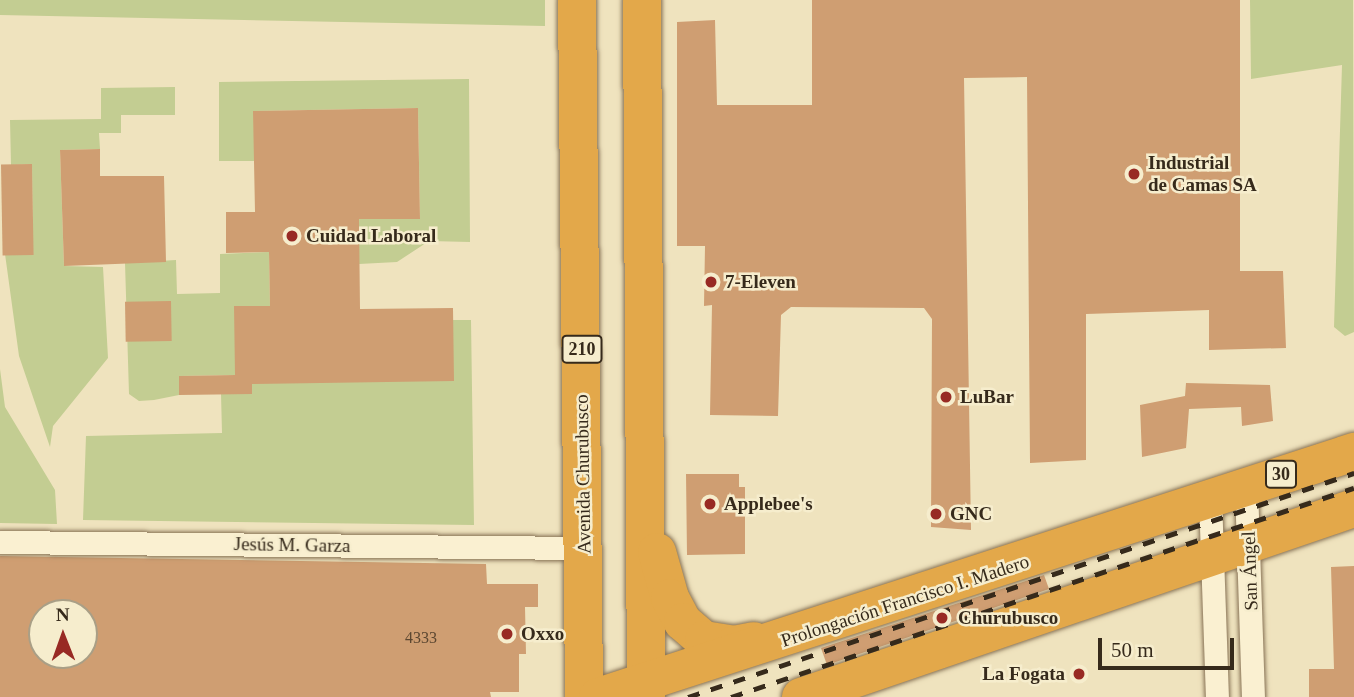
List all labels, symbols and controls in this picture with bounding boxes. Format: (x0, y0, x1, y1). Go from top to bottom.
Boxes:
place label: Industrial de Camas SA (1148, 152, 1257, 196)
marker: Industrial de Camas SA (1126, 166, 1142, 182)
place label: Cuidad Laboral (306, 225, 436, 247)
marker: Cuidad Laboral (284, 228, 300, 244)
place label: 7-Eleven (725, 271, 796, 293)
marker: 7-Eleven (703, 274, 719, 290)
road number: 210 (561, 334, 603, 363)
place label: LuBar (960, 386, 1014, 408)
marker: LuBar (938, 389, 954, 405)
street label: Avenida Churubusco (570, 394, 596, 554)
road number: 30 (1264, 460, 1298, 488)
place label: Applebee's (724, 493, 813, 515)
marker: Applebee's (702, 496, 718, 512)
place label: GNC (950, 503, 992, 525)
marker: GNC (928, 506, 944, 522)
street label: San Ángel (1237, 531, 1263, 611)
street label: Jesús M. Garza (234, 533, 350, 557)
street label: Prolongación Francisco I. Madero (778, 550, 1032, 652)
north arrow (28, 599, 98, 669)
text: N (56, 604, 70, 625)
place label: Churubusco (958, 607, 1058, 629)
marker: Churubusco (932, 608, 952, 628)
place label: Oxxo (521, 623, 564, 645)
scale bar (1102, 624, 1238, 668)
marker: Oxxo (499, 626, 515, 642)
house number: 4333 (405, 628, 437, 648)
text: 50 m (1111, 638, 1154, 662)
place label: La Fogata (982, 663, 1065, 685)
marker: La Fogata (1071, 666, 1087, 682)

